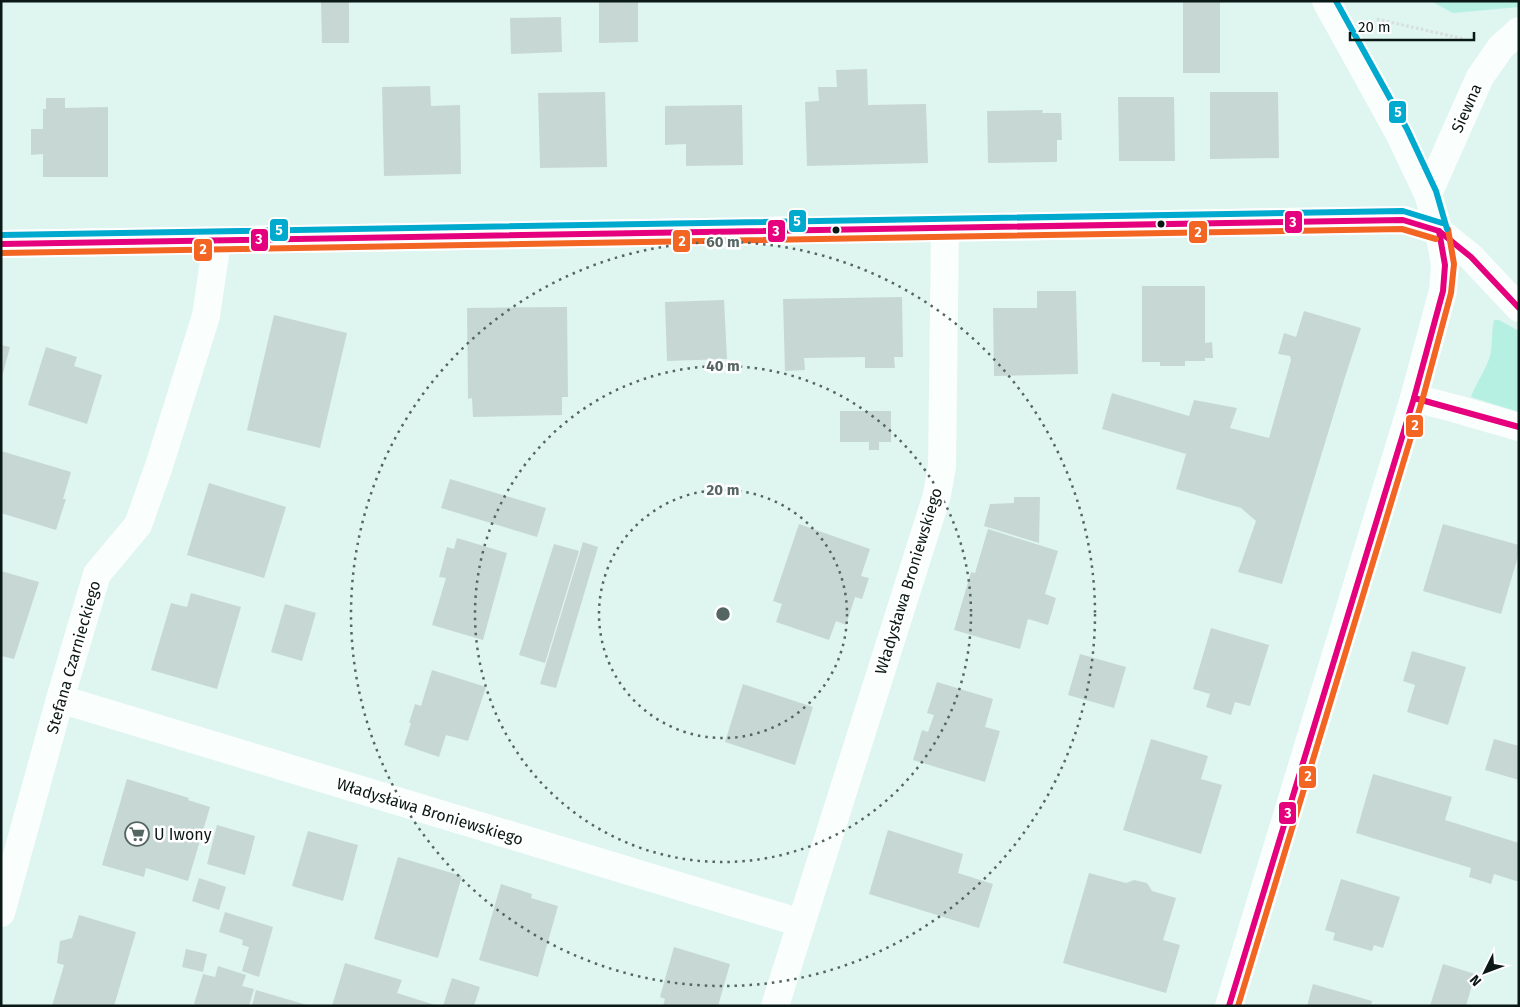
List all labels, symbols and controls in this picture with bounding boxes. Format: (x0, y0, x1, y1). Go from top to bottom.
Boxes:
scale bar (1350, 10, 1474, 42)
text: 20 m (1358, 18, 1391, 36)
street label: Siewna (1447, 81, 1486, 136)
line badge: 5 (1388, 100, 1407, 124)
text: 5 (1394, 104, 1402, 121)
line badge: 5 (788, 209, 807, 233)
line badge: 3 (1284, 210, 1303, 234)
text: 5 (793, 213, 801, 230)
text: 3 (1288, 214, 1297, 231)
line badge: 5 (269, 218, 289, 242)
line badge: 3 (767, 219, 786, 243)
unlabelled marker (1156, 219, 1166, 229)
line badge: 2 (1188, 220, 1208, 244)
text: 5 (275, 222, 283, 239)
text: 3 (771, 223, 780, 240)
text: 2 (1194, 224, 1202, 241)
unlabelled marker (831, 225, 841, 235)
line badge: 3 (250, 228, 269, 252)
line badge: 2 (672, 229, 691, 253)
text: 3 (254, 231, 263, 248)
text: 2 (678, 233, 686, 250)
text: 60 m (706, 233, 740, 251)
line badge: 2 (193, 238, 213, 262)
text: 2 (199, 241, 207, 258)
text: 40 m (706, 357, 740, 375)
line badge: 2 (1405, 414, 1424, 438)
text: 2 (1411, 417, 1419, 434)
text: 20 m (707, 481, 739, 499)
street label: Władysława Broniewskiego (871, 486, 946, 677)
street label: Stefana Czarnieckiego (42, 578, 104, 736)
centre of rings (714, 605, 732, 623)
line badge: 2 (1298, 765, 1317, 789)
text: 2 (1304, 768, 1312, 785)
street label: Władysława Broniewskiego (334, 774, 525, 849)
line badge: 3 (1278, 801, 1297, 825)
text: 3 (1283, 805, 1292, 822)
supermarket icon: U Iwony (124, 821, 150, 847)
place label: U Iwony (154, 825, 212, 844)
north arrow (1460, 947, 1510, 997)
text: N (1466, 971, 1485, 990)

